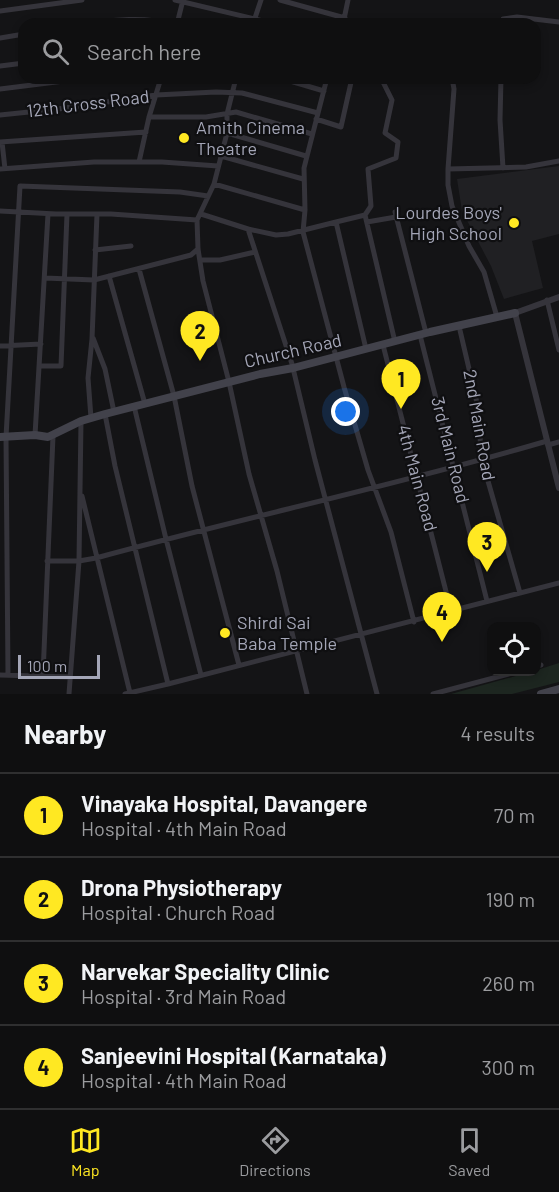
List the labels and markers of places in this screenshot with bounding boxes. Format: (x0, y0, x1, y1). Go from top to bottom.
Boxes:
place label: Amith Cinema Theatre (196, 116, 305, 159)
marker: Amith Cinema Theatre (177, 131, 191, 145)
place label: Lourdes Boys' High School (395, 201, 502, 244)
marker: Lourdes Boys' High School (507, 216, 521, 230)
pin: 2 (180, 312, 220, 361)
pin: 1 (382, 360, 420, 409)
pin: 3 (468, 522, 506, 572)
pin: 4 (422, 592, 462, 642)
place label: Shirdi Sai Baba Temple (237, 611, 337, 654)
marker: Shirdi Sai Baba Temple (218, 626, 232, 640)

